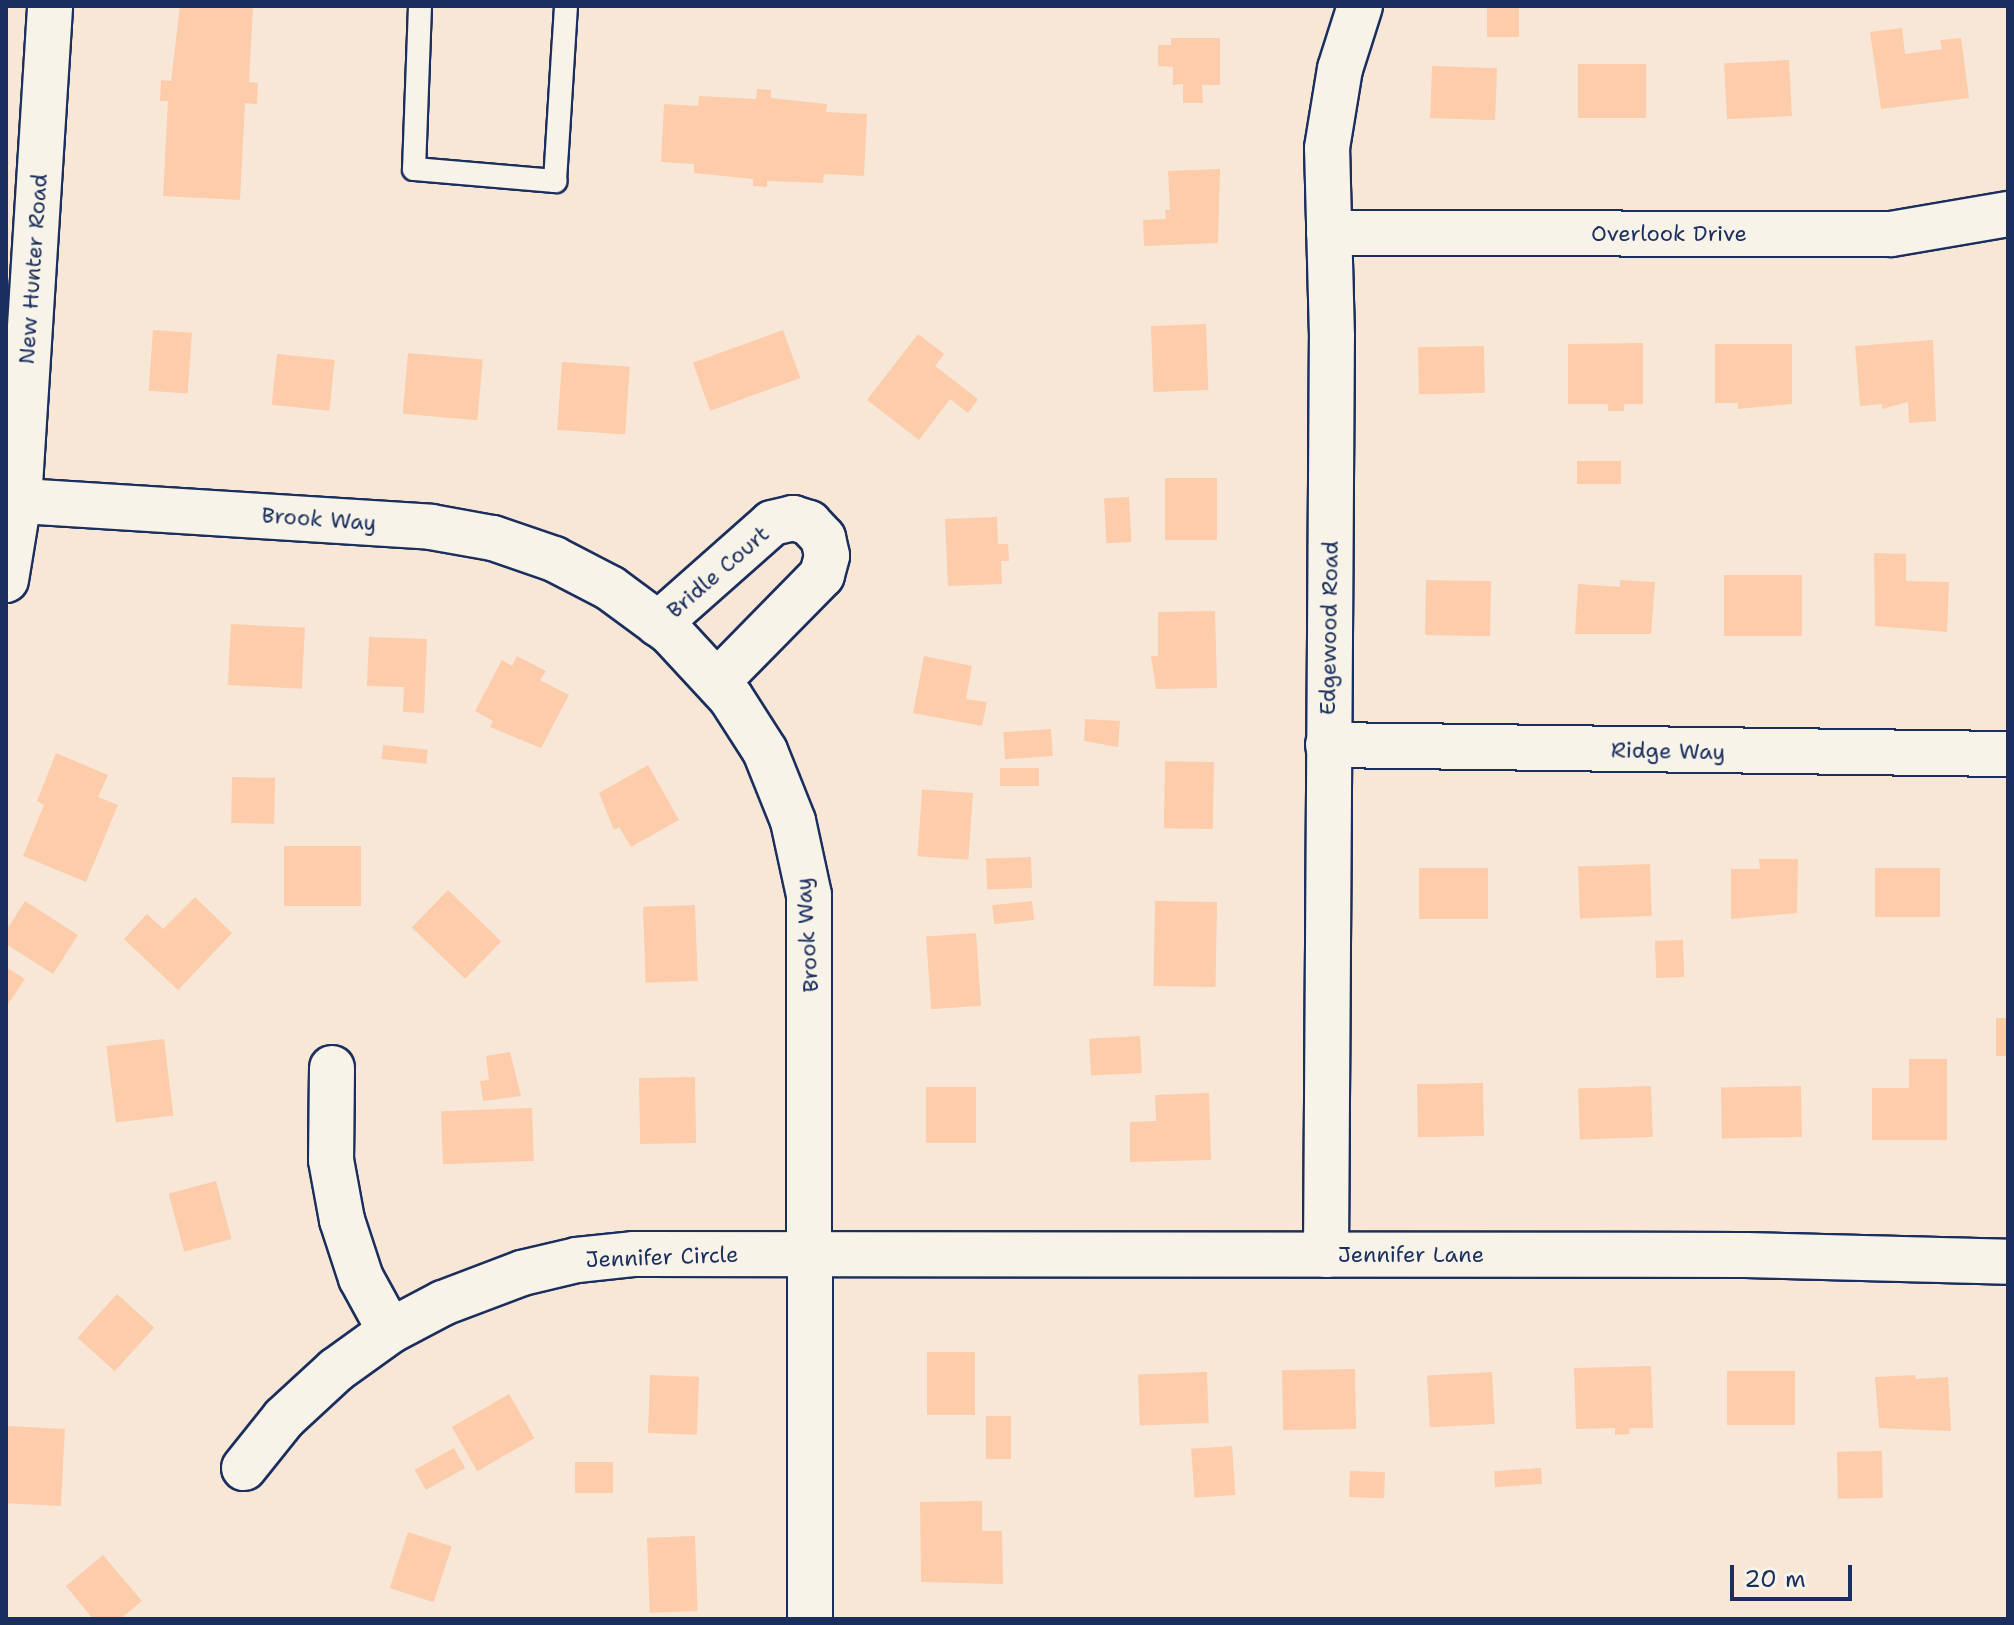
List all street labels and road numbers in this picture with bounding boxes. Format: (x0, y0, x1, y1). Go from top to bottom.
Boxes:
street label: New Hunter Road (13, 173, 53, 365)
street label: Overlook Drive (1591, 221, 1747, 247)
street label: Brook Way (261, 502, 377, 536)
street label: Bridle Court (661, 520, 775, 624)
street label: Edgewood Road (1314, 541, 1344, 715)
street label: Ridge Way (1611, 737, 1725, 765)
street label: Brook Way (790, 877, 824, 993)
street label: Jennifer Circle (585, 1241, 739, 1273)
street label: Jennifer Lane (1338, 1242, 1484, 1268)

